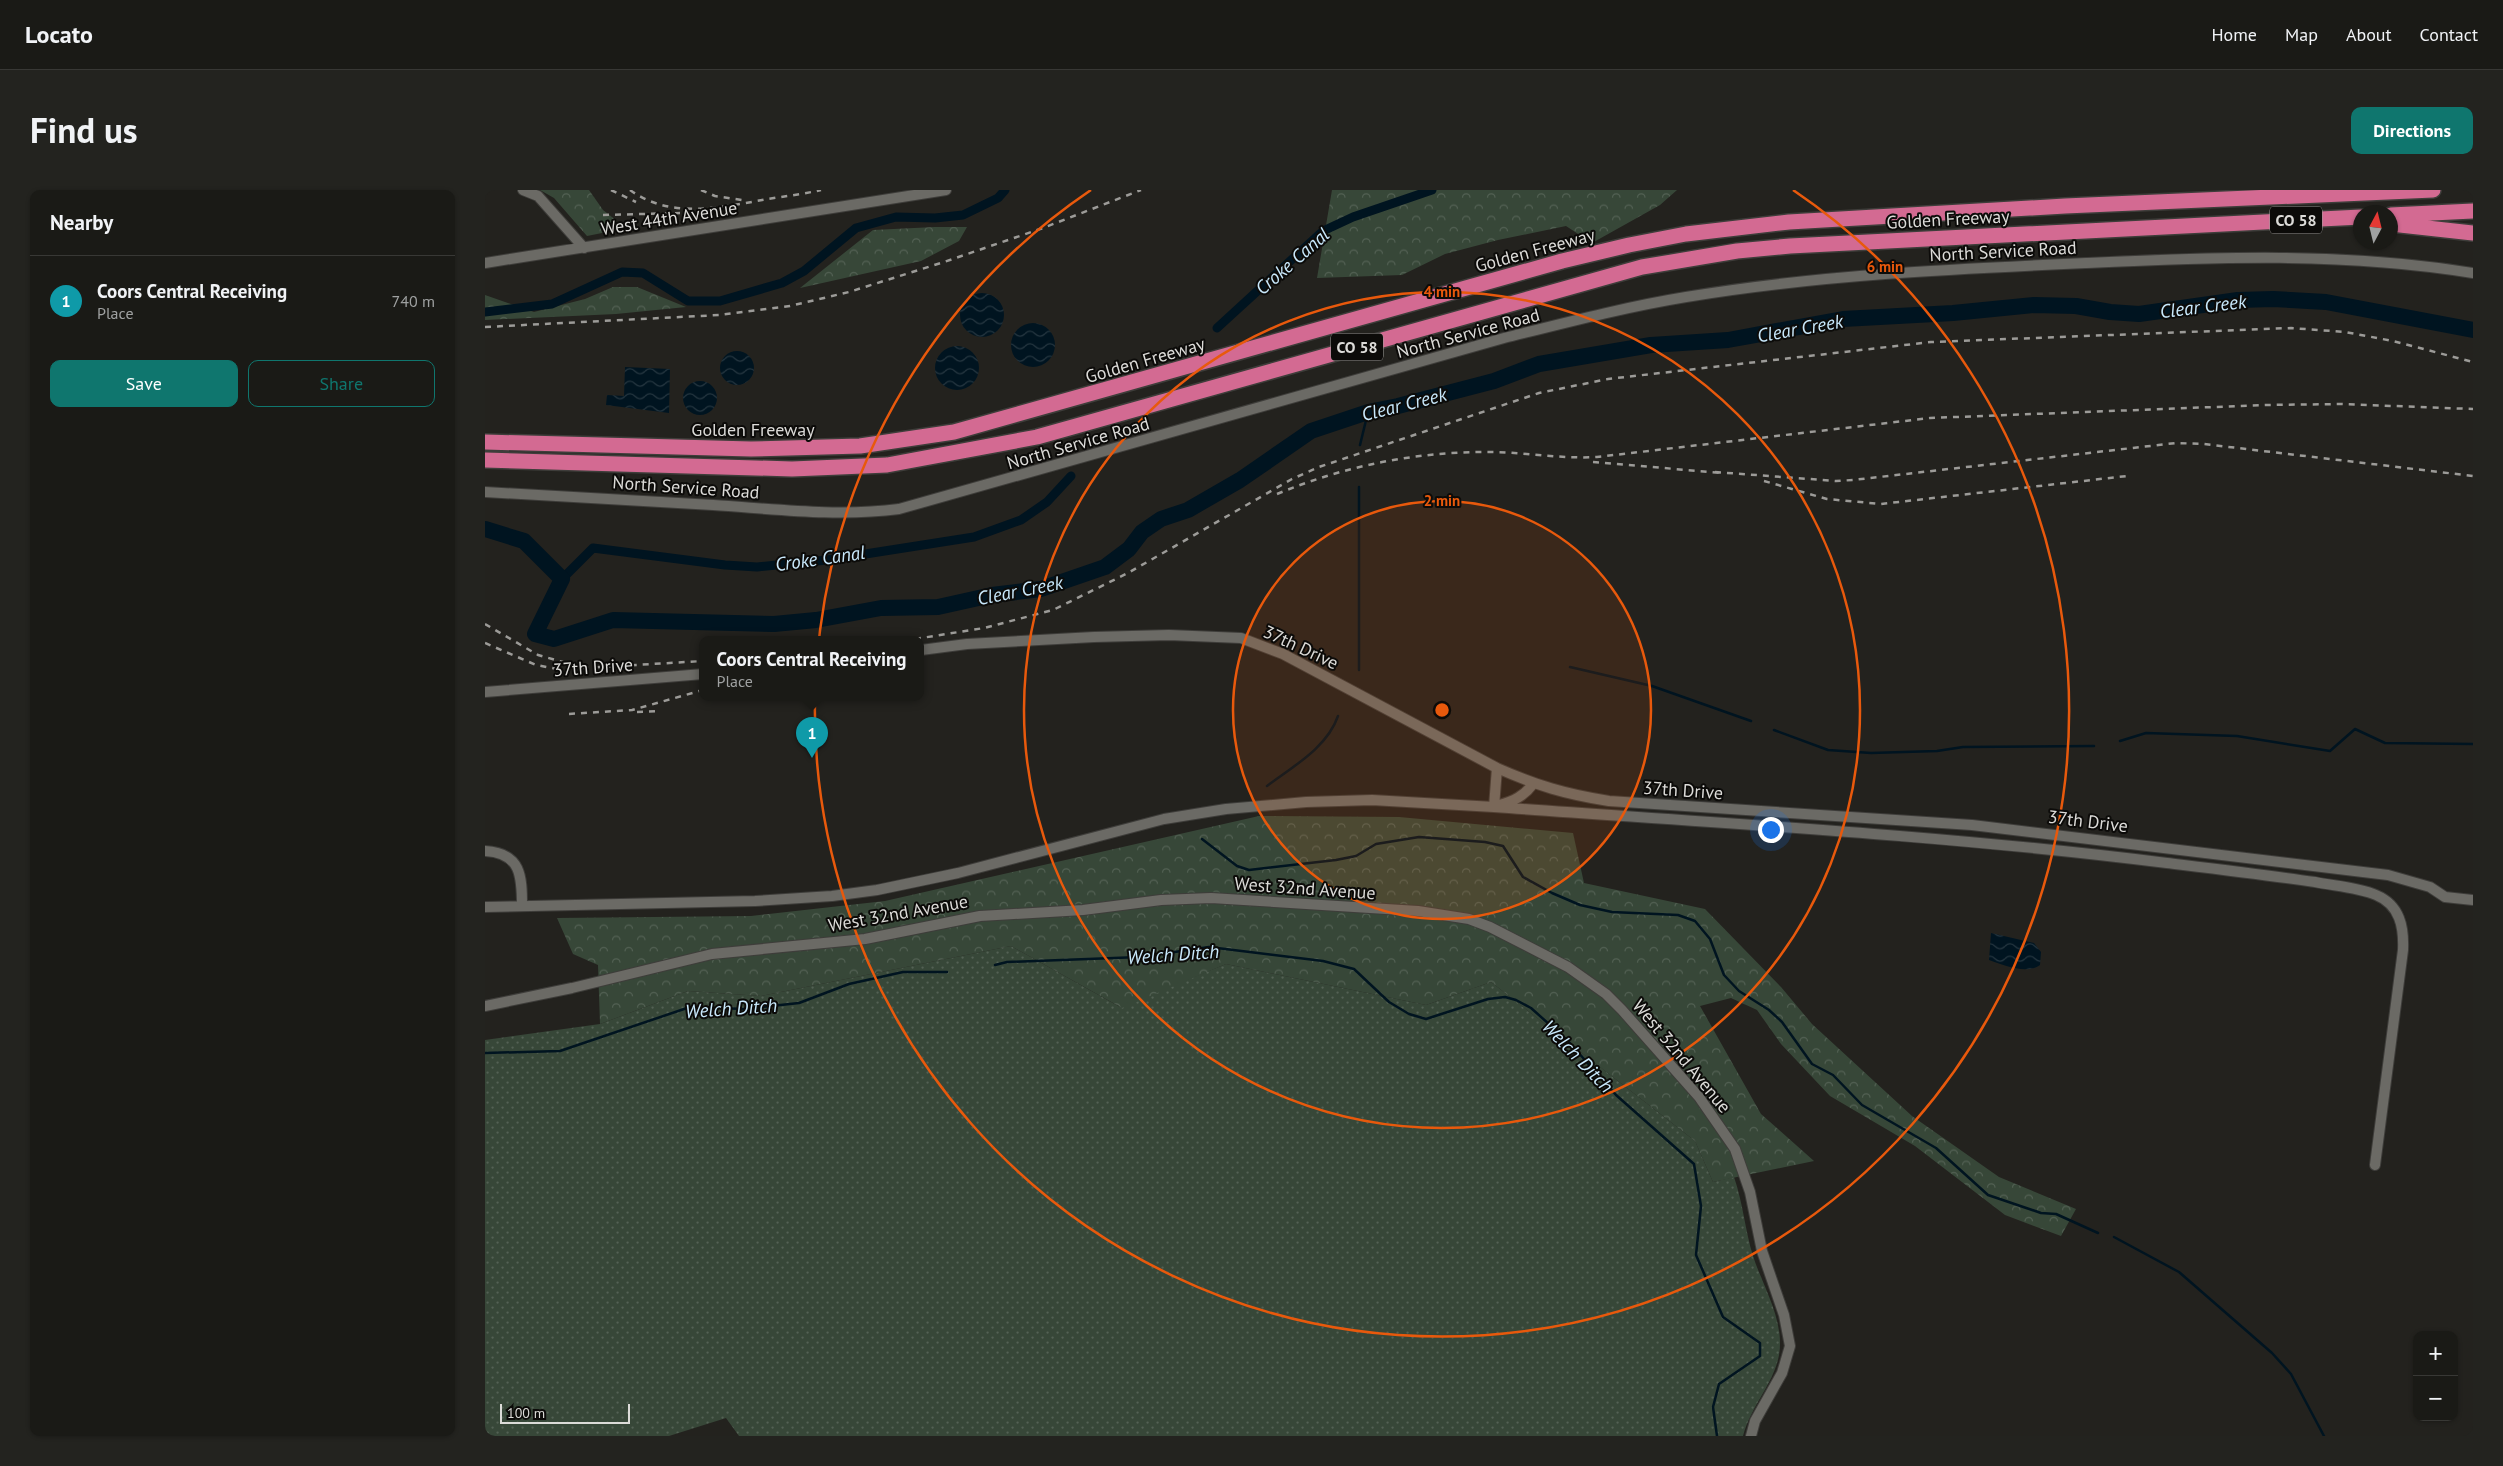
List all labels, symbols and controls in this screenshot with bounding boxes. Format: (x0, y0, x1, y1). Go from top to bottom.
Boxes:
text: Locato (25, 19, 93, 50)
text: Home (2211, 23, 2257, 46)
text: Map (2285, 23, 2318, 46)
text: About (2346, 23, 2392, 46)
text: Contact (2420, 23, 2478, 46)
text: Find us (30, 107, 138, 153)
button: Directions (2351, 107, 2473, 154)
street label: West 44th Avenue (599, 196, 739, 240)
street label: Golden Freeway (1886, 204, 2011, 234)
north arrow (2353, 205, 2398, 250)
road number: CO 58 (2270, 206, 2322, 234)
text: Nearby (50, 209, 113, 236)
water label: Croke Canal (1250, 222, 1334, 300)
street label: Golden Freeway (1472, 223, 1598, 277)
street label: North Service Road (1929, 236, 2077, 266)
text: 6 min (1867, 257, 1903, 276)
text: Coors Central Receiving (97, 279, 287, 303)
text: 4 min (1424, 282, 1460, 301)
water label: Clear Creek (2158, 289, 2249, 323)
text: 1 (61, 291, 71, 311)
text: 740 m (392, 291, 435, 311)
text: Place (97, 303, 134, 323)
street label: North Service Road (1394, 303, 1542, 363)
water label: Clear Creek (1755, 308, 1846, 347)
street label: Golden Freeway (1083, 332, 1208, 388)
road number: CO 58 (1331, 334, 1383, 360)
button: Save (50, 360, 238, 407)
button: Share (248, 360, 435, 407)
water label: Clear Creek (1359, 381, 1450, 426)
street label: North Service Road (1004, 412, 1152, 474)
street label: Golden Freeway (691, 418, 815, 441)
street label: North Service Road (612, 470, 760, 504)
text: 2 min (1424, 491, 1460, 510)
water label: Croke Canal (774, 540, 866, 576)
water label: Clear Creek (975, 570, 1066, 610)
street label: 37th Drive (1260, 620, 1342, 674)
popup (699, 636, 924, 701)
text: Coors Central Receiving (716, 647, 907, 671)
street label: 37th Drive (552, 653, 634, 681)
text: Place (716, 671, 753, 691)
centre of rings (1433, 701, 1451, 719)
pin: 1 (796, 717, 828, 758)
street label: 37th Drive (1642, 776, 1724, 804)
street label: 37th Drive (2047, 805, 2129, 837)
your location (1758, 817, 1784, 843)
street label: West 32nd Avenue (1234, 872, 1376, 904)
street label: West 32nd Avenue (826, 889, 970, 937)
water label: Welch Ditch (1126, 939, 1220, 969)
water label: Welch Ditch (684, 993, 778, 1023)
street label: West 32nd Avenue (1628, 994, 1736, 1118)
water label: Welch Ditch (1537, 1015, 1619, 1097)
map controls (2413, 1331, 2458, 1421)
button: + (2413, 1331, 2458, 1376)
button: − (2413, 1376, 2458, 1421)
scale bar (500, 1401, 630, 1424)
text: 100 m (507, 1404, 545, 1422)

